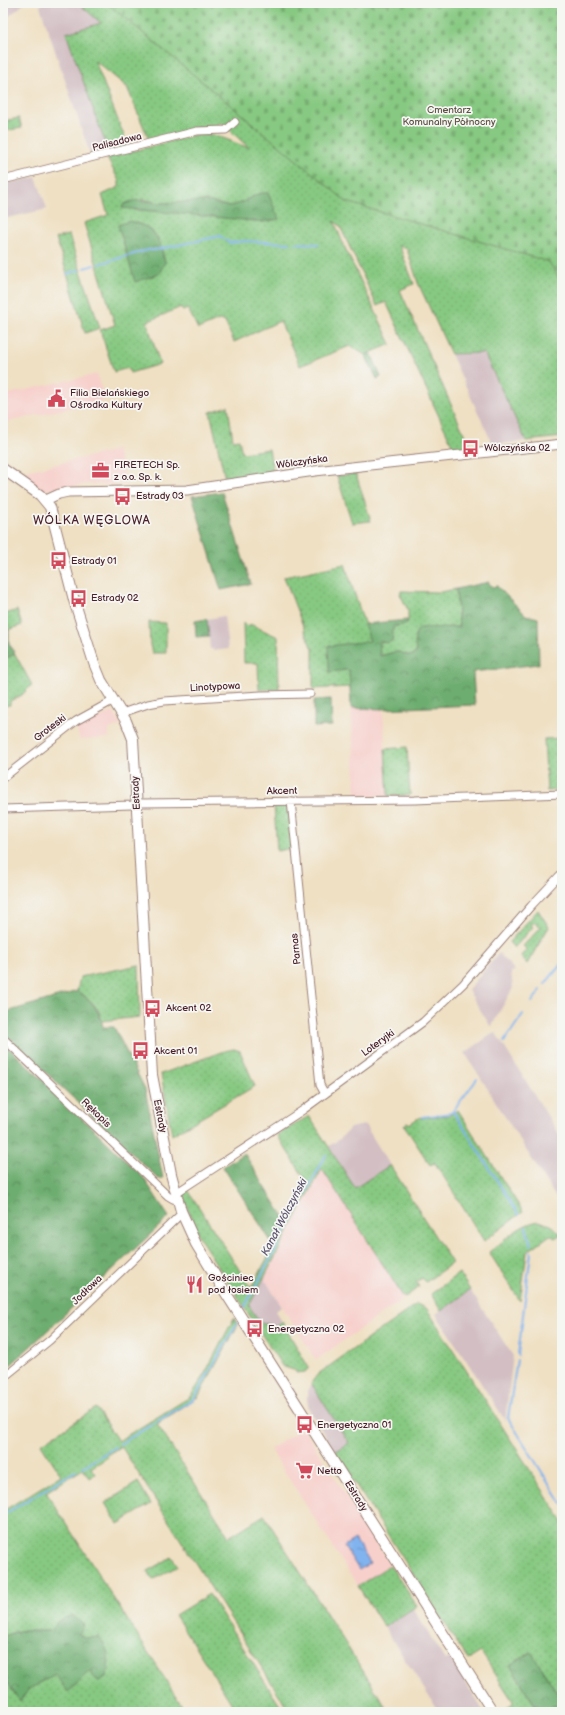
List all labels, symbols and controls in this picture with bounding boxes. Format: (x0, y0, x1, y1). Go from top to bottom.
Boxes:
park label: Cmentarz Komunalny Północny (402, 104, 496, 128)
street label: Palisadowa (91, 130, 143, 154)
place label: Filia Bielańskiego Ośrodka Kultury (70, 387, 149, 411)
public building icon: Filia Bielańskiego Ośrodka Kultury (47, 389, 67, 409)
bus stop icon: Wólczyńska 02 (461, 438, 481, 458)
place label: Wólczyńska 02 (484, 442, 550, 454)
street label: Wólczyńska (276, 452, 329, 472)
place label: FIRETECH Sp. z o.o. Sp. k. (114, 459, 180, 483)
office icon: FIRETECH Sp. z o.o. Sp. k. (91, 461, 111, 481)
bus stop icon: Estrady 03 (113, 486, 133, 506)
place label: Estrady 03 (136, 490, 184, 502)
district label: WÓLKA WĘGLOWA (33, 511, 151, 528)
bus stop icon: Estrady 01 (48, 551, 68, 571)
place label: Estrady 01 (71, 555, 117, 567)
bus stop icon: Estrady 02 (68, 588, 88, 608)
place label: Estrady 02 (91, 592, 139, 604)
street label: Linotypowa (189, 680, 241, 694)
street label: Groteski (31, 712, 69, 744)
street label: Estrady (129, 775, 143, 810)
street label: Akcent (266, 785, 298, 797)
street label: Parnas (288, 933, 304, 965)
bus stop icon: Akcent 02 (143, 998, 163, 1018)
place label: Akcent 02 (166, 1002, 211, 1014)
street label: Loteryjki (359, 1027, 397, 1059)
bus stop icon: Akcent 01 (131, 1041, 151, 1061)
place label: Akcent 01 (154, 1045, 197, 1057)
street label: Rękopis (79, 1096, 113, 1130)
street label: Estrady (151, 1098, 169, 1134)
water label: Kanał Wólczyński (258, 1176, 310, 1258)
street label: Jodłowa (69, 1272, 105, 1307)
place label: Gościniec pod łosiem (208, 1272, 258, 1296)
restaurant icon: Gościniec pod łosiem (185, 1274, 205, 1294)
bus stop icon: Energetyczna 02 (245, 1319, 265, 1339)
place label: Energetyczna 02 (268, 1323, 345, 1335)
bus stop icon: Energetyczna 01 (294, 1415, 314, 1435)
place label: Energetyczna 01 (317, 1419, 392, 1431)
supermarket icon: Netto (294, 1461, 314, 1481)
place label: Netto (317, 1465, 342, 1477)
street label: Estrady (342, 1478, 370, 1514)

